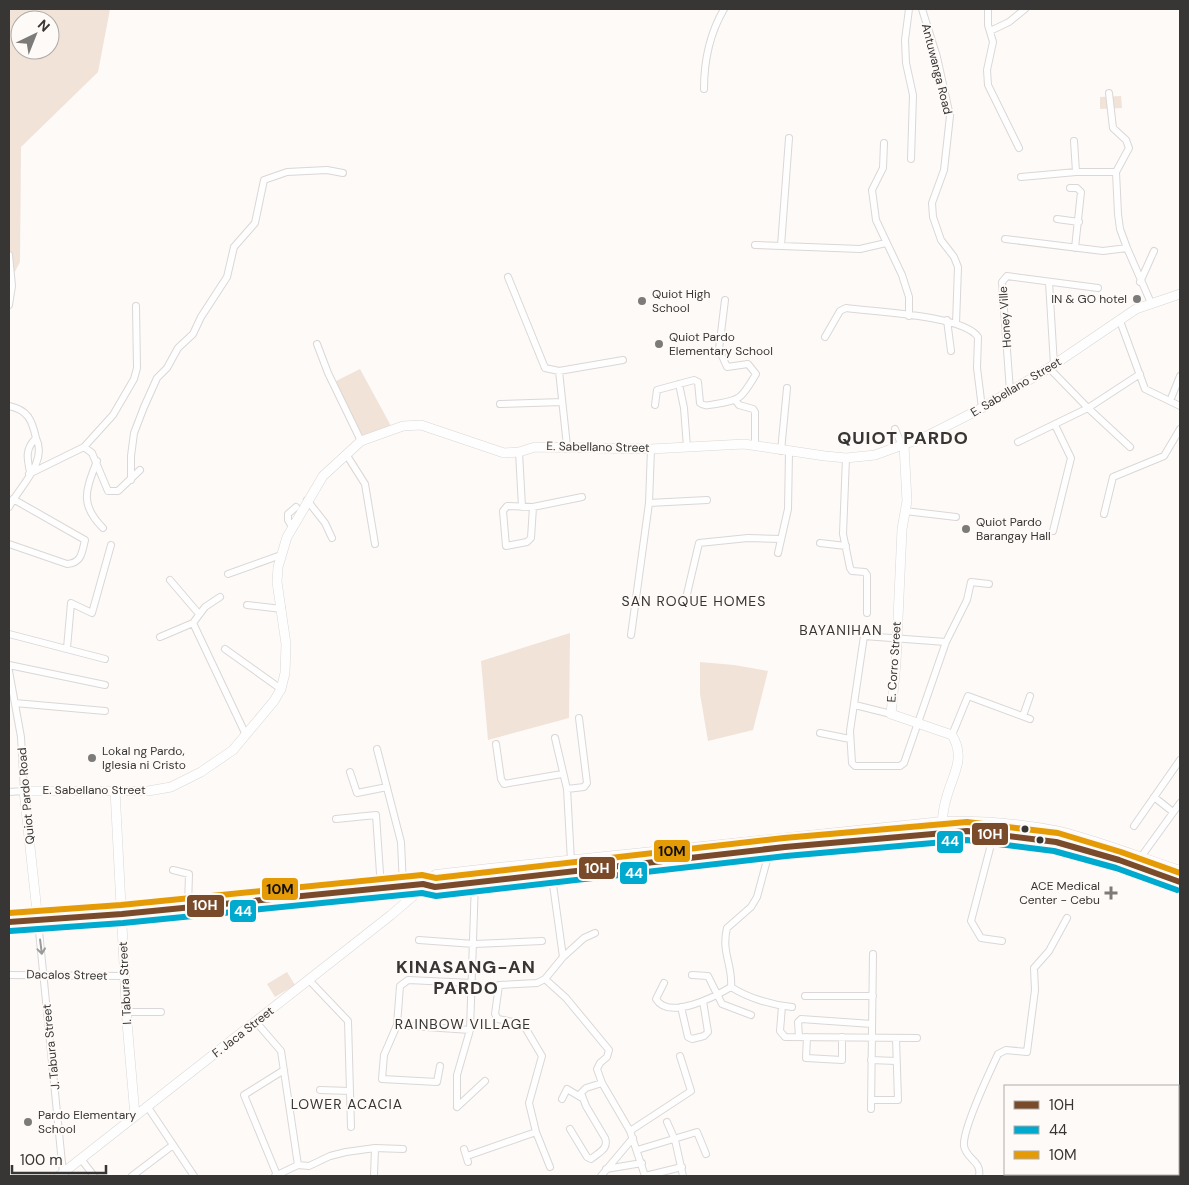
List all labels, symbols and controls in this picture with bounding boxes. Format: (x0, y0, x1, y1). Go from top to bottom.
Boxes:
north arrow (10, 10, 60, 60)
text: N (34, 15, 54, 36)
street label: Antuwanga Road (918, 22, 956, 116)
street label: Honey Ville (995, 285, 1015, 348)
place label: Quiot High School (652, 286, 711, 316)
place label: IN & GO hotel (1051, 291, 1127, 307)
marker: IN & GO hotel (1131, 293, 1143, 305)
marker: Quiot High School (636, 295, 648, 307)
place label: Quiot Pardo Elementary School (669, 329, 773, 359)
marker: Quiot Pardo Elementary School (653, 338, 665, 350)
street label: E. Sabellano Street (968, 353, 1065, 420)
district label: QUIOT PARDO (837, 426, 969, 450)
street label: E. Sabellano Street (546, 438, 650, 456)
place label: Quiot Pardo Barangay Hall (976, 514, 1051, 544)
marker: Quiot Pardo Barangay Hall (960, 523, 972, 535)
district label: SAN ROQUE HOMES (622, 592, 766, 610)
district label: BAYANIHAN (799, 621, 883, 639)
street label: E. Corro Street (883, 621, 905, 703)
place label: Lokal ng Pardo, Iglesia ni Cristo (102, 743, 186, 773)
street label: Quiot Pardo Road (14, 747, 38, 845)
marker: Lokal ng Pardo, Iglesia ni Cristo (86, 752, 98, 764)
street label: E. Sabellano Street (42, 782, 146, 798)
line badge: 10H (971, 822, 1009, 846)
unlabelled marker (1020, 824, 1030, 834)
text: 10H (978, 825, 1002, 843)
line badge: 44 (936, 830, 964, 854)
text: 44 (941, 832, 959, 850)
unlabelled marker (1035, 835, 1045, 845)
line badge: 10M (653, 839, 691, 863)
text: 10M (658, 842, 686, 860)
line badge: 10H (578, 856, 616, 880)
text: 10H (585, 859, 609, 877)
line badge: 44 (619, 861, 648, 885)
text: 44 (625, 864, 643, 882)
line badge: 10M (261, 877, 299, 901)
place label: ACE Medical Center - Cebu (1019, 878, 1100, 908)
text: 10M (266, 880, 294, 898)
marker: ACE Medical Center - Cebu (1104, 886, 1118, 900)
line badge: 10H (186, 894, 225, 918)
text: 10H (193, 896, 217, 914)
line badge: 44 (229, 899, 257, 923)
text: 44 (234, 902, 252, 920)
one-way arrow (36, 939, 46, 955)
street label: I. Tabura Street (115, 941, 135, 1025)
district label: KINASANG-AN PARDO (396, 955, 536, 1000)
street label: Dacalos Street (26, 966, 108, 984)
street label: J. Tabura Street (39, 1003, 63, 1091)
street label: F. Jaca Street (209, 1003, 277, 1061)
district label: RAINBOW VILLAGE (395, 1015, 531, 1033)
legend (1004, 1085, 1179, 1175)
district label: LOWER ACACIA (291, 1095, 403, 1113)
text: 10H (1049, 1095, 1074, 1115)
place label: Pardo Elementary School (38, 1107, 137, 1137)
marker: Pardo Elementary School (22, 1116, 34, 1128)
text: 44 (1049, 1120, 1067, 1140)
scale bar (12, 1142, 106, 1174)
text: 10M (1049, 1145, 1077, 1165)
text: 100 m (20, 1150, 63, 1170)

